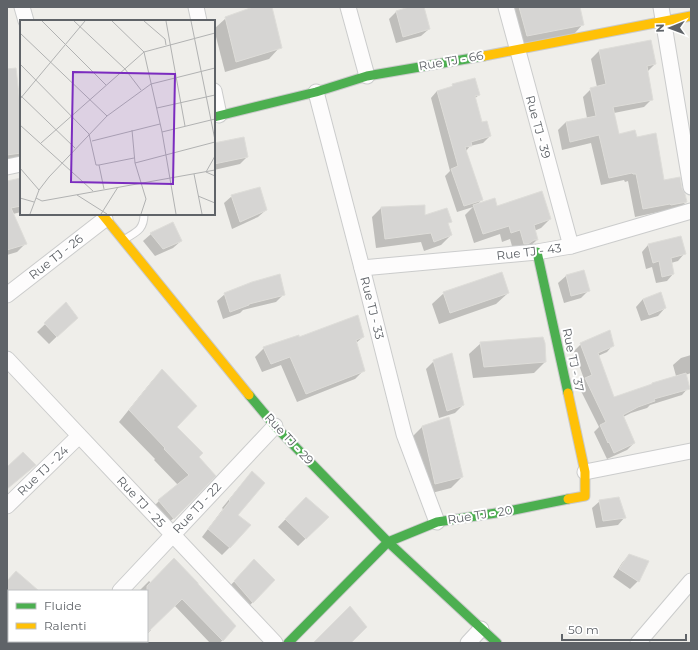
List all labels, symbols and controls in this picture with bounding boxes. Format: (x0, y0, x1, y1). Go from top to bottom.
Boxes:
north arrow (650, 8, 690, 48)
inset map (20, 20, 215, 215)
text: N (653, 24, 667, 33)
street label: Rue TJ - 66 (417, 47, 484, 74)
street label: Rue TJ - 39 (523, 94, 554, 160)
street label: Rue TJ - 26 (26, 231, 86, 282)
street label: Rue TJ - 43 (496, 240, 562, 263)
street label: Rue TJ - 33 (357, 275, 388, 341)
street label: Rue TJ - 37 (559, 327, 588, 393)
street label: Rue TJ - 29 (262, 410, 317, 468)
street label: Rue TJ - 24 (14, 443, 71, 499)
street label: Rue TJ - 25 (114, 473, 169, 530)
street label: Rue TJ - 22 (169, 479, 224, 536)
street label: Rue TJ - 20 (446, 502, 513, 527)
legend (8, 590, 148, 642)
text: Fluide (44, 598, 82, 613)
scale bar (562, 616, 686, 642)
text: Ralenti (44, 618, 86, 633)
text: 50 m (568, 622, 599, 637)

